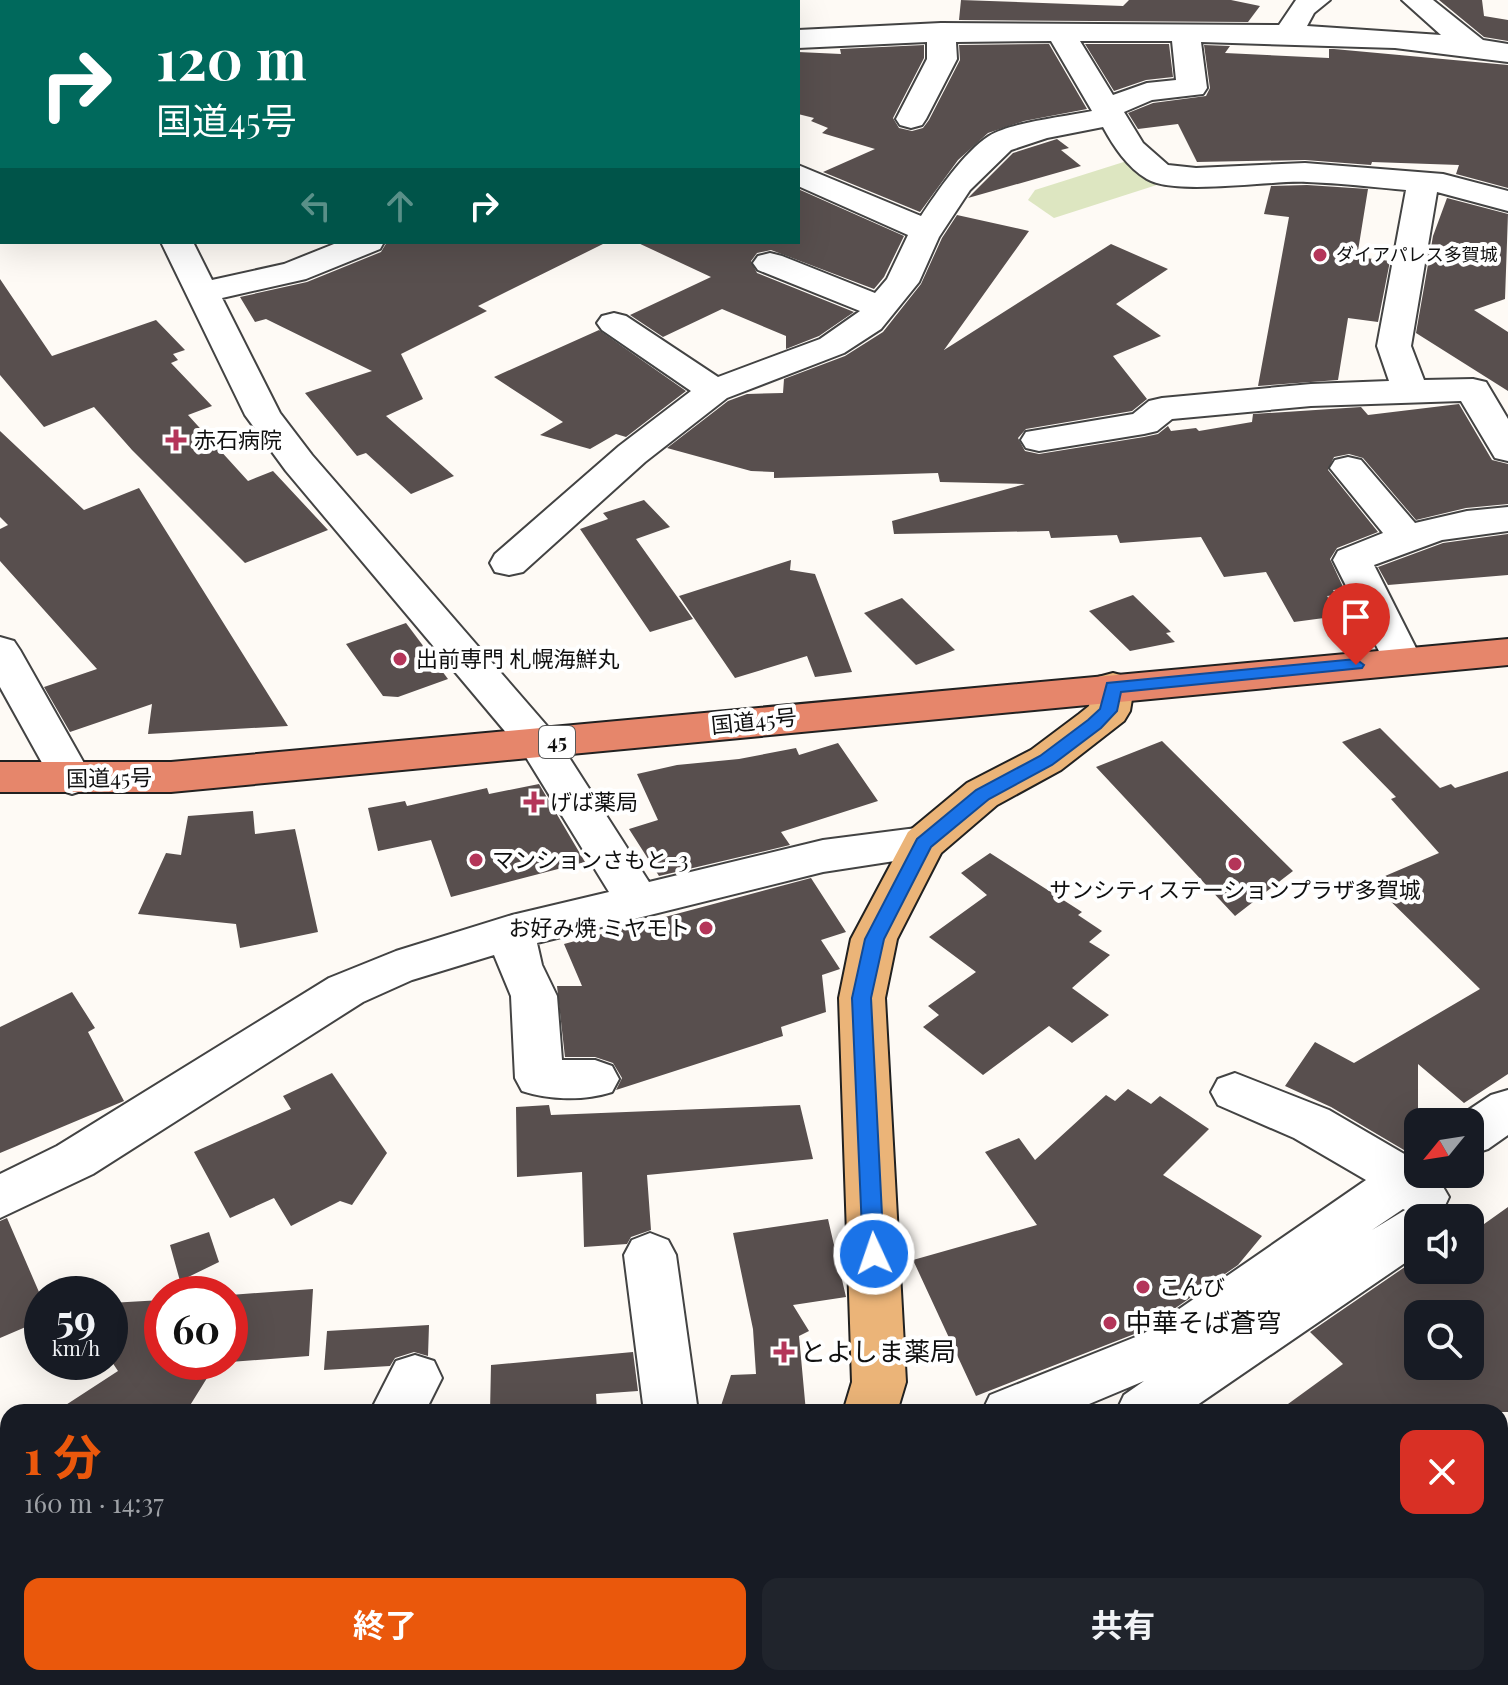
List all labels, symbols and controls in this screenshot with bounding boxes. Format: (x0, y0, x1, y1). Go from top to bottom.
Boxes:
text: 120 m (156, 20, 307, 95)
icon: right (24, 32, 128, 136)
text: 国道45号 (156, 95, 297, 143)
icon: left (294, 184, 338, 228)
icon: ahead (378, 184, 422, 228)
icon: right (462, 184, 506, 228)
place label: ダイアパレス多賀城 (1336, 242, 1498, 266)
marker: ダイアパレス多賀城 (1311, 246, 1329, 264)
place label: 赤石病院 (194, 424, 282, 454)
marker: 赤石病院 (165, 429, 187, 451)
pin (1322, 583, 1390, 665)
icon: arrive (1334, 595, 1378, 639)
place label: 出前専門 札幌海鮮丸 (416, 643, 619, 673)
marker: 出前専門 札幌海鮮丸 (391, 650, 409, 668)
street label: 国道45号 (710, 701, 798, 739)
road number: 45 (539, 726, 575, 758)
street label: 国道45号 (66, 761, 152, 793)
place label: げば薬局 (550, 786, 638, 816)
marker: げば薬局 (525, 793, 543, 811)
place label: マンションさもと-3 (492, 844, 688, 874)
marker: マンションさもと-3 (467, 851, 485, 869)
marker: サンシティステーションプラザ多賀城 (1226, 855, 1244, 873)
place label: サンシティステーションプラザ多賀城 (1049, 874, 1421, 904)
place label: お好み焼 ミヤモト (509, 912, 690, 942)
marker: お好み焼 ミヤモト (697, 919, 715, 937)
north arrow (1404, 1108, 1484, 1188)
map controls (1404, 1108, 1484, 1380)
button: sound (1404, 1204, 1484, 1284)
position arrow (832, 1212, 916, 1296)
place label: こんび (1159, 1271, 1225, 1301)
speed limit sign: 60 (144, 1276, 248, 1380)
marker: こんび (1134, 1278, 1152, 1296)
text: 59 (56, 1291, 96, 1344)
button: search (1404, 1300, 1484, 1380)
place label: 中華そば蒼穹 (1126, 1304, 1282, 1339)
marker: 中華そば蒼穹 (1101, 1314, 1119, 1332)
place label: とよしま薬局 (800, 1333, 956, 1368)
text: km/h (52, 1334, 100, 1361)
marker: とよしま薬局 (775, 1343, 793, 1361)
text: 1 分 (24, 1423, 102, 1487)
button: close (1400, 1430, 1484, 1514)
text: 160 m · 14:37 (24, 1485, 164, 1520)
button: 終了 (24, 1578, 746, 1670)
button: 共有 (762, 1578, 1484, 1670)

